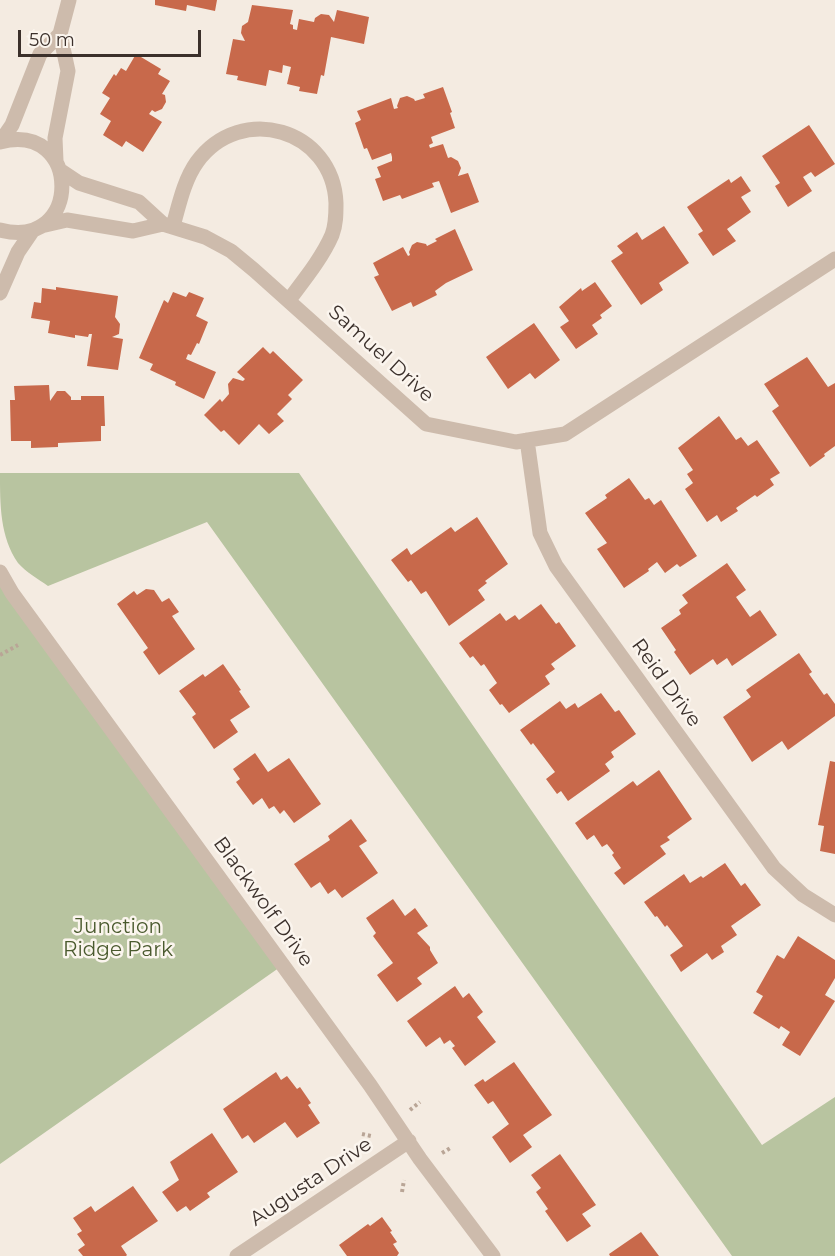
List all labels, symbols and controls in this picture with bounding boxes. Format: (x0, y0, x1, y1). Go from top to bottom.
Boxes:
scale bar (21, 18, 204, 56)
text: 50 m (29, 29, 75, 51)
street label: Samuel Drive (323, 300, 439, 408)
street label: Reid Drive (626, 634, 706, 732)
street label: Blackwolf Drive (208, 832, 318, 972)
park label: Junction Ridge Park (63, 915, 173, 962)
street label: Augusta Drive (246, 1132, 376, 1232)

